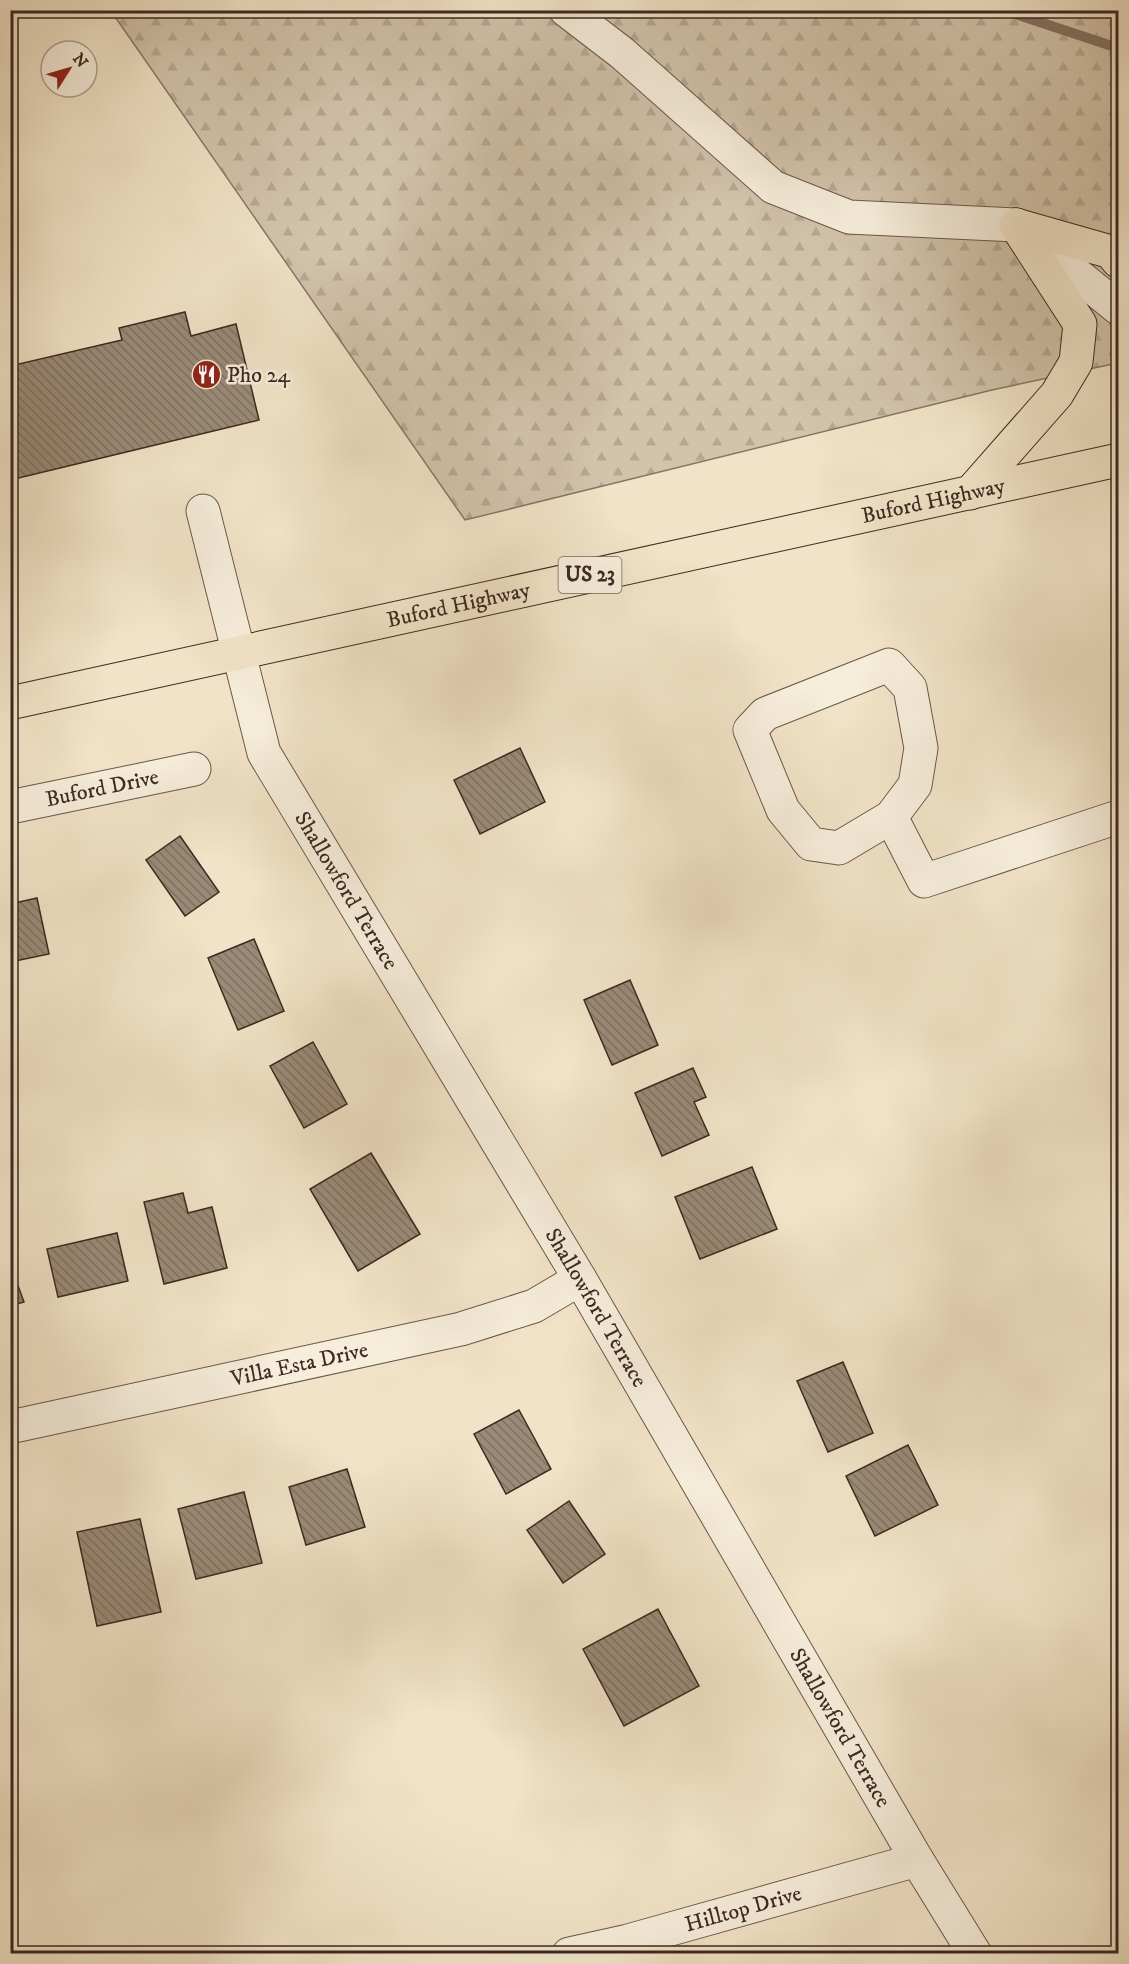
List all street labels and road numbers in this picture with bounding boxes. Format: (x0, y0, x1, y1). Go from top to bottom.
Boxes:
street label: Buford Highway (859, 472, 1008, 529)
road number: US 23 (558, 557, 622, 593)
street label: Buford Highway (384, 576, 533, 633)
street label: Buford Drive (43, 763, 161, 813)
street label: Shallowford Terrace (289, 807, 404, 974)
street label: Shallowford Terrace (539, 1223, 653, 1392)
street label: Villa Esta Drive (227, 1336, 370, 1392)
street label: Shallowford Terrace (784, 1643, 897, 1812)
street label: Hilltop Drive (682, 1880, 804, 1938)

